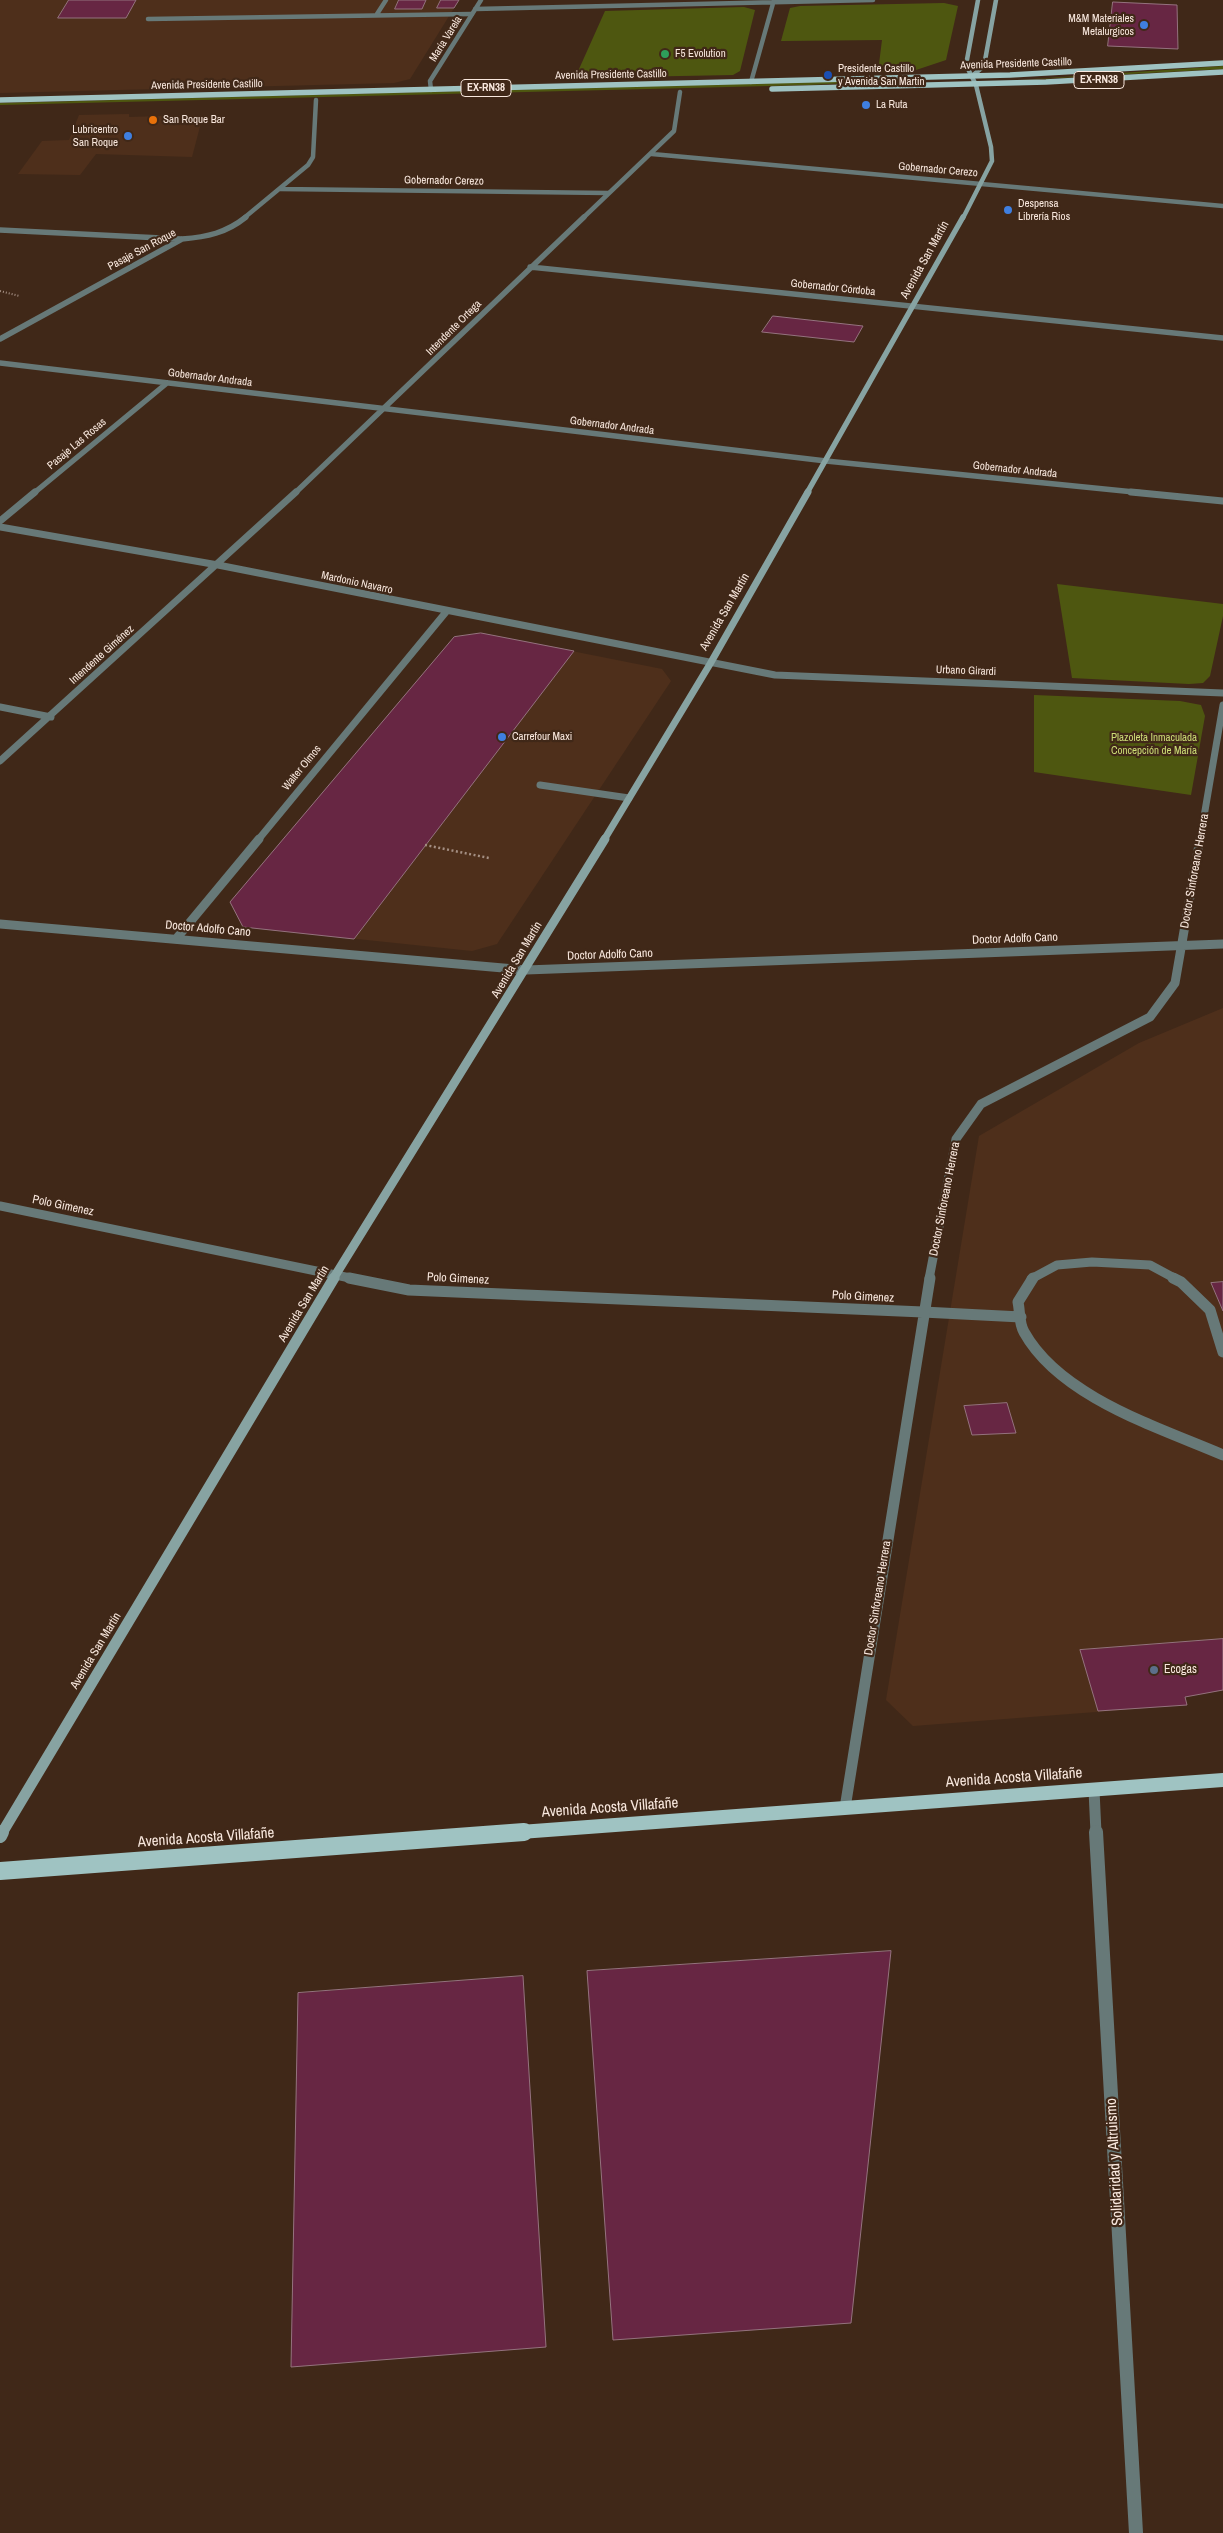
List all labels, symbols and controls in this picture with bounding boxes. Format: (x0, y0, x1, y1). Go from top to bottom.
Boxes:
place label: M&M Materiales Metalurgicos (1068, 12, 1134, 38)
street label: María Varela (427, 14, 465, 64)
marker: M&M Materiales Metalurgicos (1138, 19, 1150, 31)
place label: F5 Evolution (675, 47, 726, 61)
marker: F5 Evolution (659, 48, 671, 60)
street label: Avenida Presidente Castillo (960, 55, 1072, 73)
place label: Presidente Castillo y Avenida San Martin (838, 62, 925, 88)
street label: Avenida Presidente Castillo (555, 67, 667, 83)
marker: Presidente Castillo y Avenida San Martin (822, 69, 834, 81)
road number: EX-RN38 (1074, 72, 1124, 88)
street label: Avenida Presidente Castillo (151, 77, 263, 93)
road number: EX-RN38 (461, 80, 511, 96)
place label: La Ruta (876, 98, 908, 112)
marker: La Ruta (860, 99, 872, 111)
place label: San Roque Bar (163, 113, 225, 127)
marker: San Roque Bar (147, 114, 159, 126)
place label: Lubricentro San Roque (72, 123, 118, 149)
marker: Lubricentro San Roque (122, 130, 134, 142)
street label: Gobernador Cerezo (898, 160, 978, 180)
street label: Gobernador Cerezo (404, 174, 484, 188)
place label: Despensa Librería Rios (1018, 197, 1070, 223)
marker: Despensa Librería Rios (1002, 204, 1014, 216)
street label: Avenida San Martín (898, 219, 952, 301)
street label: Pasaje San Roque (106, 227, 178, 273)
street label: Gobernador Córdoba (790, 277, 876, 299)
street label: Intendente Ortega (424, 298, 484, 358)
street label: Gobernador Andrada (167, 366, 253, 390)
street label: Gobernador Andrada (569, 414, 655, 438)
street label: Pasaje Las Rosas (45, 416, 109, 472)
street label: Gobernador Andrada (972, 459, 1058, 481)
street label: Mardonio Navarro (320, 569, 394, 597)
street label: Avenida San Martín (697, 571, 753, 653)
street label: Intendente Giménez (67, 623, 137, 687)
street label: Urbano Girardi (936, 663, 996, 679)
place label: Carrefour Maxi (512, 730, 572, 744)
marker: Carrefour Maxi (496, 731, 508, 743)
park label: Plazoleta Inmaculada Concepción de María (1111, 731, 1197, 757)
street label: Walter Olmos (280, 743, 324, 793)
street label: Doctor Sinforeano Herrera (1178, 813, 1212, 929)
street label: Doctor Adolfo Cano (165, 918, 251, 940)
street label: Avenida San Martín (488, 919, 546, 1001)
street label: Doctor Adolfo Cano (972, 930, 1058, 948)
street label: Doctor Adolfo Cano (567, 946, 653, 964)
street label: Doctor Sinforeano Herrera (927, 1141, 963, 1257)
street label: Polo Gimenez (31, 1192, 95, 1220)
street label: Avenida San Martín (275, 1263, 333, 1345)
street label: Polo Gimenez (426, 1270, 490, 1288)
street label: Polo Gimenez (831, 1288, 895, 1306)
street label: Doctor Sinforeano Herrera (862, 1540, 894, 1656)
street label: Avenida San Martín (67, 1610, 125, 1692)
place label: Ecogas (1164, 1663, 1197, 1677)
marker: Ecogas (1148, 1664, 1160, 1676)
street label: Avenida Acosta Villafañe (945, 1764, 1083, 1792)
street label: Avenida Acosta Villafañe (541, 1794, 679, 1822)
street label: Avenida Acosta Villafañe (137, 1824, 275, 1852)
street label: Solidaridad y Altruismo (1103, 2098, 1127, 2226)

